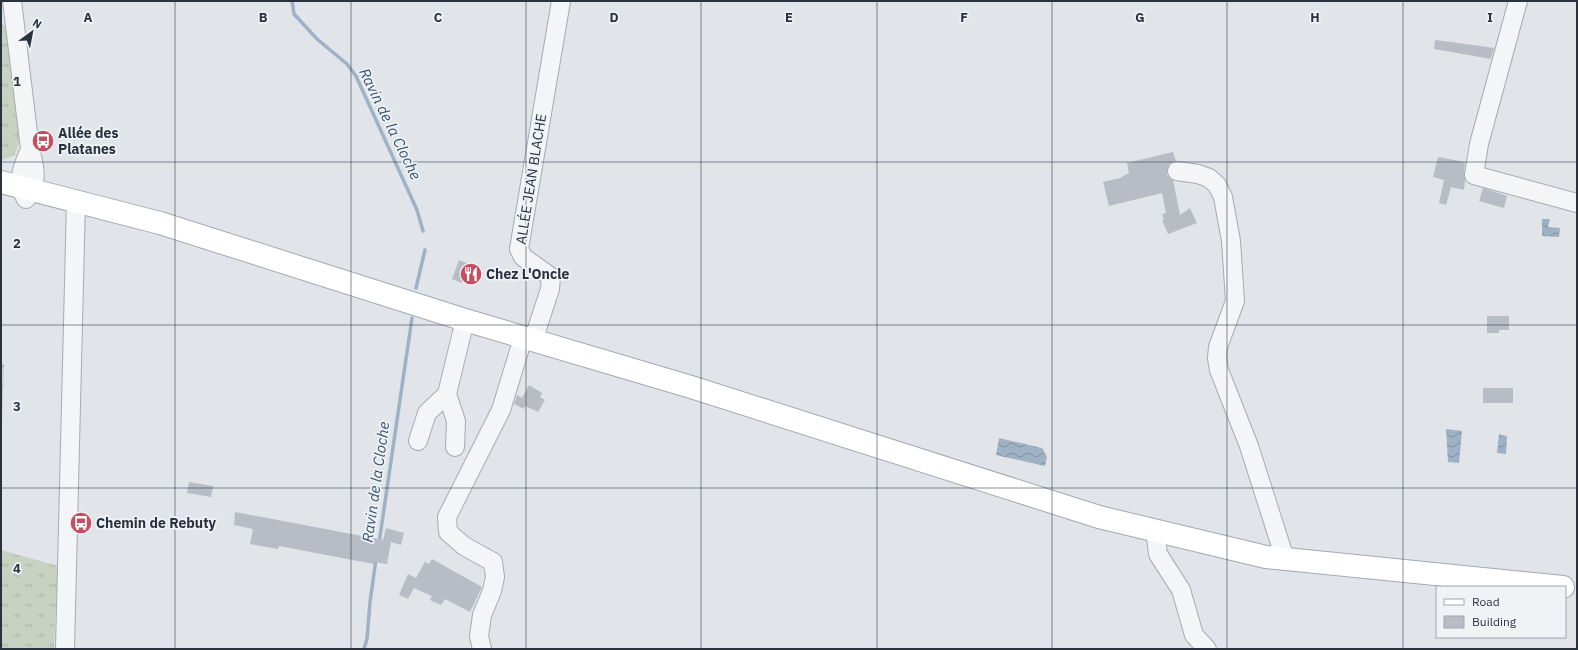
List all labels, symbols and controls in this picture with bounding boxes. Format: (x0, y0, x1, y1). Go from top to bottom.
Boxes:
text: A (84, 9, 93, 26)
text: B (259, 9, 268, 26)
text: C (434, 9, 443, 26)
text: D (609, 9, 619, 26)
text: E (785, 9, 793, 26)
text: F (960, 9, 968, 26)
text: G (1135, 9, 1145, 26)
text: H (1310, 9, 1320, 26)
text: I (1487, 9, 1493, 26)
north arrow (12, 12, 52, 52)
text: N (30, 15, 44, 32)
water label: Ravin de la Cloche (355, 65, 426, 183)
text: 1 (13, 73, 21, 90)
street label: ALLÉE JEAN BLACHE (511, 112, 550, 246)
place label: Allée des Platanes (58, 124, 118, 158)
bus stop icon: Allée des Platanes (30, 128, 56, 154)
text: 2 (13, 235, 21, 252)
restaurant icon: Chez L'Oncle (458, 261, 484, 287)
place label: Chez L'Oncle (486, 265, 569, 283)
text: 3 (13, 398, 21, 415)
water label: Ravin de la Cloche (358, 420, 393, 543)
bus stop icon: Chemin de Rebuty (68, 510, 94, 536)
place label: Chemin de Rebuty (96, 514, 216, 532)
text: 4 (13, 560, 21, 577)
legend (1436, 586, 1566, 638)
text: Road (1472, 594, 1500, 609)
text: Building (1472, 614, 1517, 629)

